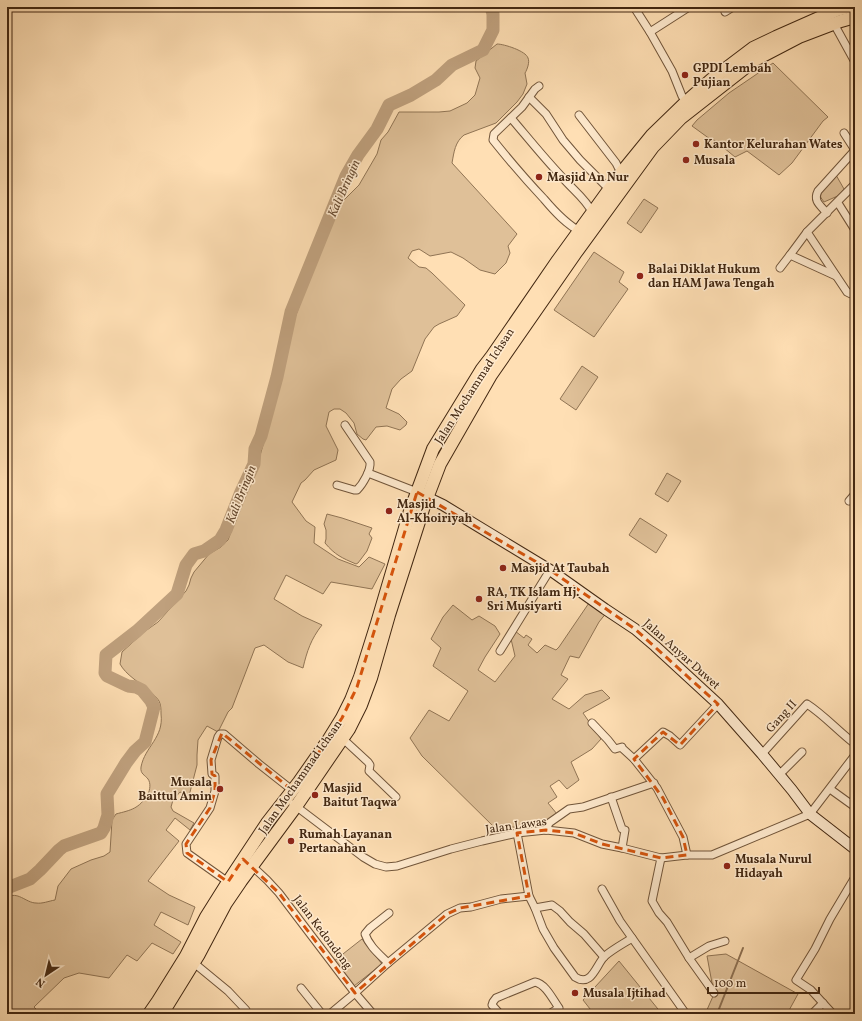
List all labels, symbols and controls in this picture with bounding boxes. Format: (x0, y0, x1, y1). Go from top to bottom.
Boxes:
place label: GPDI Lembah Pujian (693, 61, 772, 91)
marker: GPDI Lembah Pujian (680, 70, 690, 80)
place label: Kantor Kelurahan Wates (704, 137, 843, 153)
marker: Kantor Kelurahan Wates (691, 139, 701, 149)
place label: Musala (694, 153, 736, 169)
marker: Musala (681, 155, 691, 165)
water label: Kali Bringin (324, 157, 366, 221)
place label: Masjid An Nur (547, 170, 629, 186)
marker: Masjid An Nur (534, 172, 544, 182)
place label: Balai Diklat Hukum dan HAM Jawa Tengah (648, 262, 775, 292)
marker: Balai Diklat Hukum dan HAM Jawa Tengah (635, 271, 645, 281)
street label: Jalan Mochammad Ichsan (431, 325, 518, 448)
water label: Kali Bringin (222, 463, 262, 527)
place label: Masjid Al-Khoiriyah (397, 497, 473, 527)
marker: Masjid Al-Khoiriyah (384, 506, 394, 516)
place label: Masjid At Taubah (511, 561, 610, 577)
marker: Masjid At Taubah (498, 563, 508, 573)
place label: RA, TK Islam Hj. Sri Musiyarti (487, 585, 580, 615)
marker: RA, TK Islam Hj. Sri Musiyarti (474, 594, 484, 604)
street label: Jalan Anyar Duwet (639, 616, 723, 694)
street label: Gang II (763, 697, 801, 736)
street label: Jalan Mochammad Ichsan (255, 717, 346, 838)
place label: Musala Baittul Amin (138, 775, 212, 805)
place label: Masjid Baitut Taqwa (323, 781, 397, 811)
marker: Musala Baittul Amin (215, 784, 225, 794)
marker: Masjid Baitut Taqwa (310, 790, 320, 800)
street label: Jalan Lawas (484, 814, 548, 838)
place label: Rumah Layanan Pertanahan (299, 827, 392, 857)
marker: Rumah Layanan Pertanahan (286, 836, 296, 846)
place label: Musala Nurul Hidayah (735, 852, 812, 882)
marker: Musala Nurul Hidayah (722, 861, 732, 871)
street label: Jalan Kedondong (289, 892, 355, 973)
north arrow (26, 955, 66, 995)
scale bar (708, 969, 819, 995)
text: N (34, 974, 49, 990)
text: 100 m (714, 976, 747, 992)
place label: Musala Ijtihad (583, 986, 666, 1002)
marker: Musala Ijtihad (570, 988, 580, 998)

